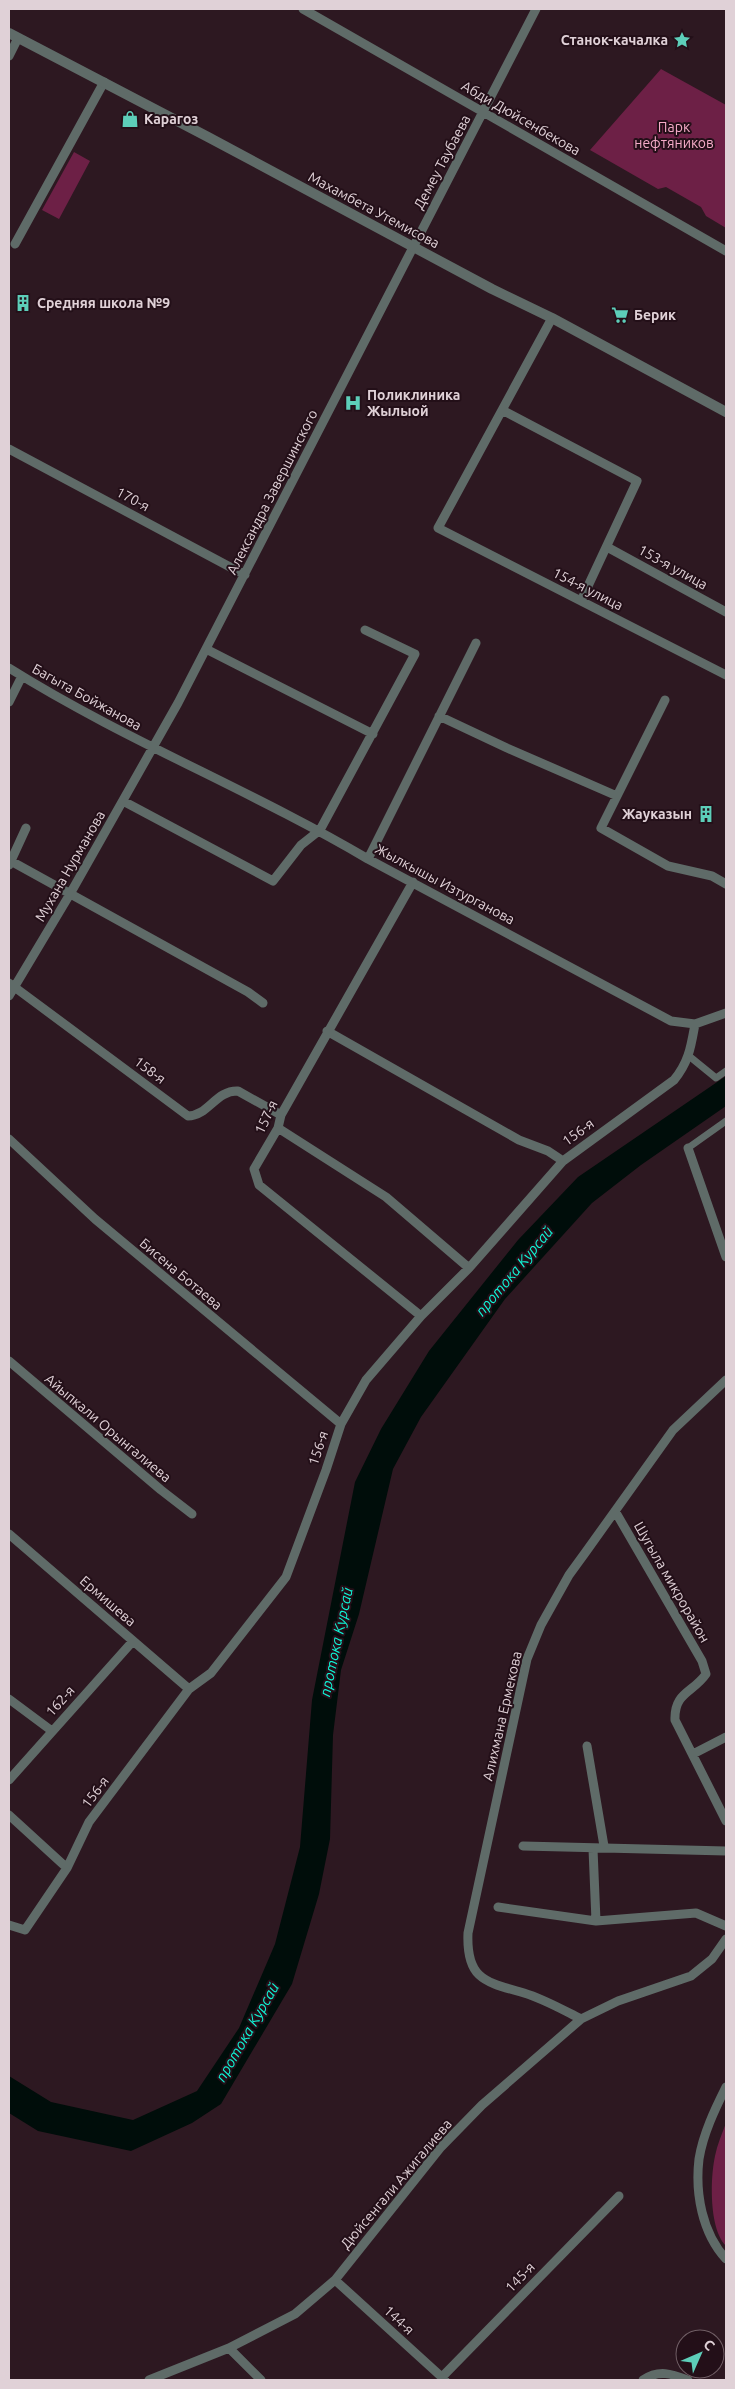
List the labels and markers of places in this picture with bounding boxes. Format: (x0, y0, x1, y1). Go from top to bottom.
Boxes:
place icon: Станок-качалка (672, 30, 692, 50)
place label: Станок-качалка (561, 32, 668, 48)
shop icon: Карагоз (120, 109, 140, 129)
place label: Карагоз (144, 111, 198, 127)
building icon: Средняя школа №9 (13, 293, 33, 313)
place label: Средняя школа №9 (37, 295, 170, 311)
supermarket icon: Берик (610, 305, 630, 325)
place label: Берик (634, 307, 676, 323)
place label: Поликлиника Жылыой (367, 387, 460, 419)
hospital icon: Поликлиника Жылыой (343, 393, 363, 413)
building icon: Жауказын (696, 804, 716, 824)
place label: Жауказын (622, 806, 692, 822)

